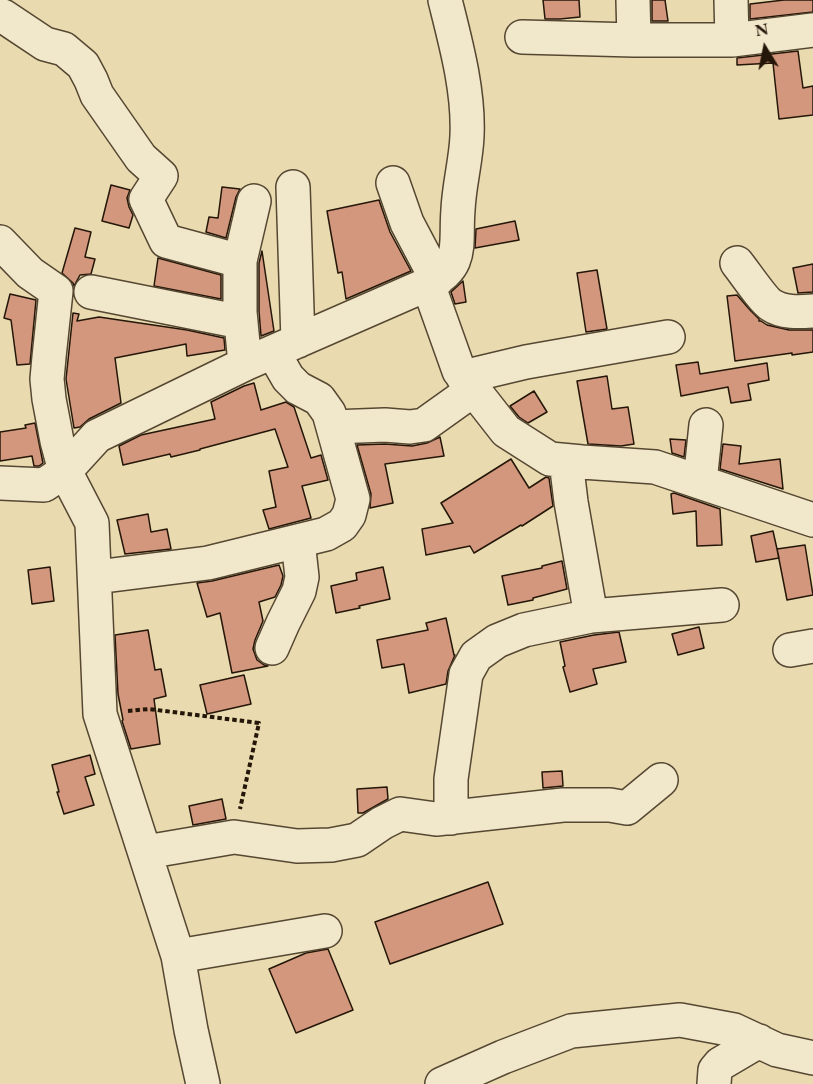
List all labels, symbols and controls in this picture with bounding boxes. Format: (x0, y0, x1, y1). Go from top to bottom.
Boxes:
north arrow (735, 18, 795, 78)
text: N (754, 18, 770, 41)

